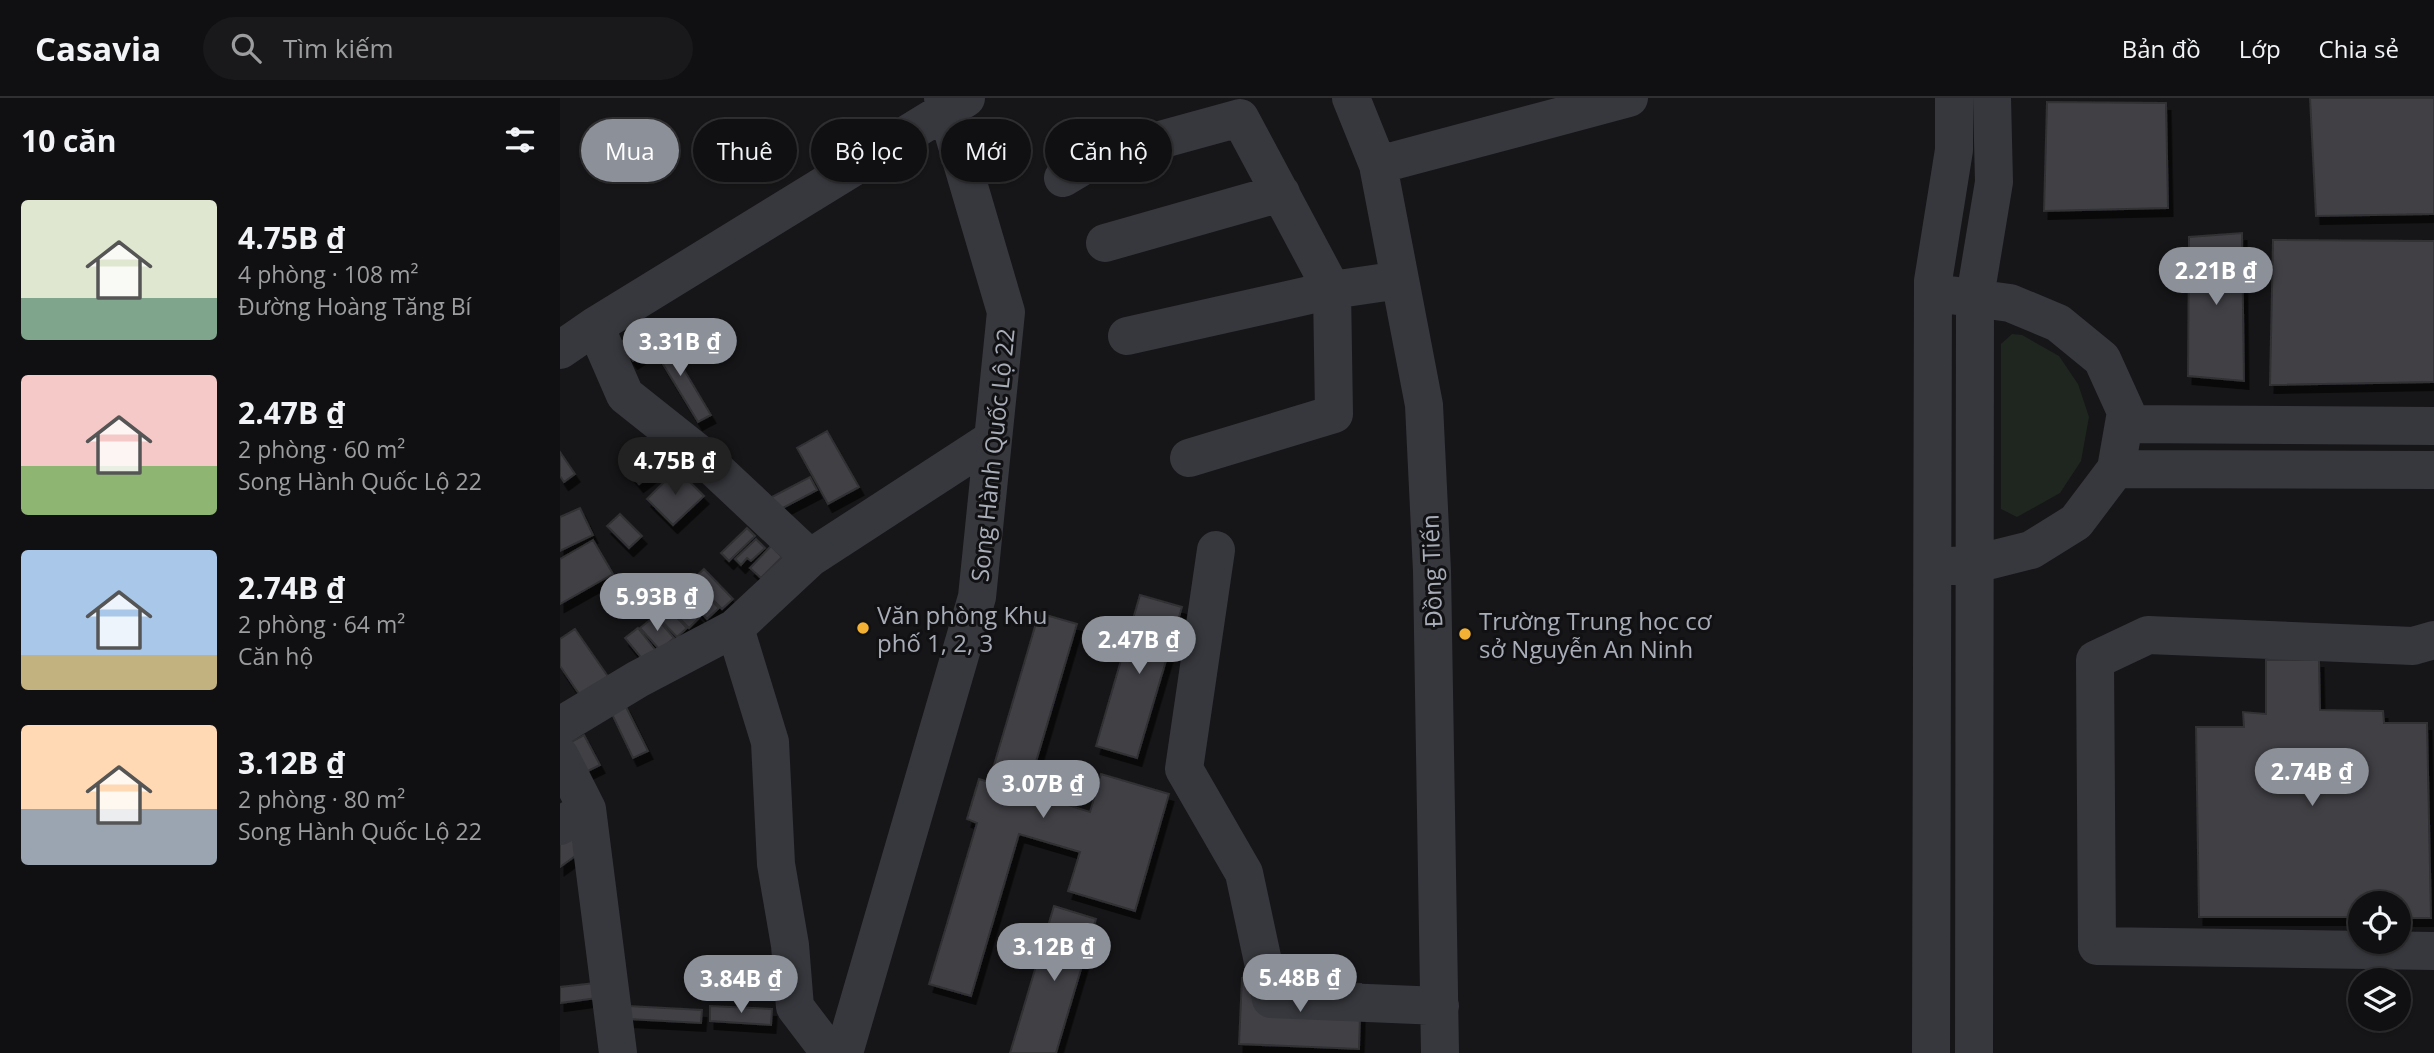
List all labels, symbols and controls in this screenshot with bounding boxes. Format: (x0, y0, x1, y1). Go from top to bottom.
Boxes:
search box (203, 17, 693, 80)
text: Casavia (35, 26, 161, 71)
icon: search (227, 29, 265, 67)
text: Tìm kiếm (283, 30, 394, 66)
text: Bản đồ (2122, 32, 2201, 65)
text: Lớp (2239, 32, 2281, 65)
text: Chia sẻ (2319, 32, 2399, 65)
chip: Mua (581, 119, 679, 182)
chip: Thuê (693, 119, 797, 182)
chip: Bộ lọc (811, 119, 927, 182)
chip: Mới (941, 119, 1031, 182)
chip: Căn hộ (1045, 119, 1172, 182)
text: 10 căn (21, 120, 116, 161)
icon: filters (501, 121, 539, 159)
text: 4.75B ₫ (238, 217, 345, 258)
icon: home (77, 228, 161, 312)
pin: 2.21B ₫ (2151, 248, 2281, 307)
text: 2.21B ₫ (2175, 254, 2257, 286)
text: 4 phòng · 108 m² (238, 258, 418, 290)
text: Đường Hoàng Tăng Bí (238, 290, 471, 322)
pin: 3.31B ₫ (615, 318, 745, 378)
text: 3.31B ₫ (639, 325, 721, 357)
street label: Song Hành Quốc Lộ 22 (962, 327, 1022, 583)
text: 2.47B ₫ (238, 392, 345, 433)
icon: home (77, 403, 161, 487)
text: 2 phòng · 60 m² (238, 433, 405, 465)
pin: 4.75B ₫ (610, 438, 740, 497)
text: 4.75B ₫ (634, 444, 716, 476)
text: Song Hành Quốc Lộ 22 (238, 465, 482, 497)
street label: Đồng Tiến (1413, 514, 1449, 628)
text: 2.74B ₫ (238, 567, 345, 608)
pin: 5.93B ₫ (592, 574, 722, 633)
icon: home (77, 578, 161, 662)
text: 5.93B ₫ (616, 580, 698, 612)
place label: Văn phòng Khu phố 1, 2, 3 (877, 598, 1048, 659)
place label: Trường Trung học cơ sở Nguyễn An Ninh (1479, 604, 1713, 665)
text: 2 phòng · 64 m² (238, 608, 405, 640)
pin: 2.47B ₫ (1074, 616, 1204, 676)
marker: Văn phòng Khu phố 1, 2, 3 (855, 620, 871, 636)
text: 2.47B ₫ (1098, 623, 1180, 655)
marker: Trường Trung học cơ sở Nguyễn An Ninh (1457, 626, 1473, 642)
text: Căn hộ (238, 640, 313, 672)
text: 3.12B ₫ (238, 742, 345, 783)
pin: 2.74B ₫ (2247, 748, 2377, 808)
icon: home (77, 753, 161, 837)
text: 2.74B ₫ (2271, 755, 2353, 787)
pin: 3.07B ₫ (978, 760, 1108, 820)
text: 3.07B ₫ (1002, 767, 1084, 799)
text: 2 phòng · 80 m² (238, 783, 405, 815)
text: Song Hành Quốc Lộ 22 (238, 815, 482, 847)
map controls (2348, 891, 2411, 1031)
button: locate (2348, 891, 2411, 954)
pin: 3.12B ₫ (989, 924, 1119, 983)
text: 3.12B ₫ (1013, 930, 1095, 962)
pin: 5.48B ₫ (1235, 954, 1365, 1014)
pin: 3.84B ₫ (676, 956, 806, 1015)
text: 5.48B ₫ (1259, 961, 1341, 993)
text: 3.84B ₫ (700, 962, 782, 994)
button: layers (2348, 968, 2411, 1031)

